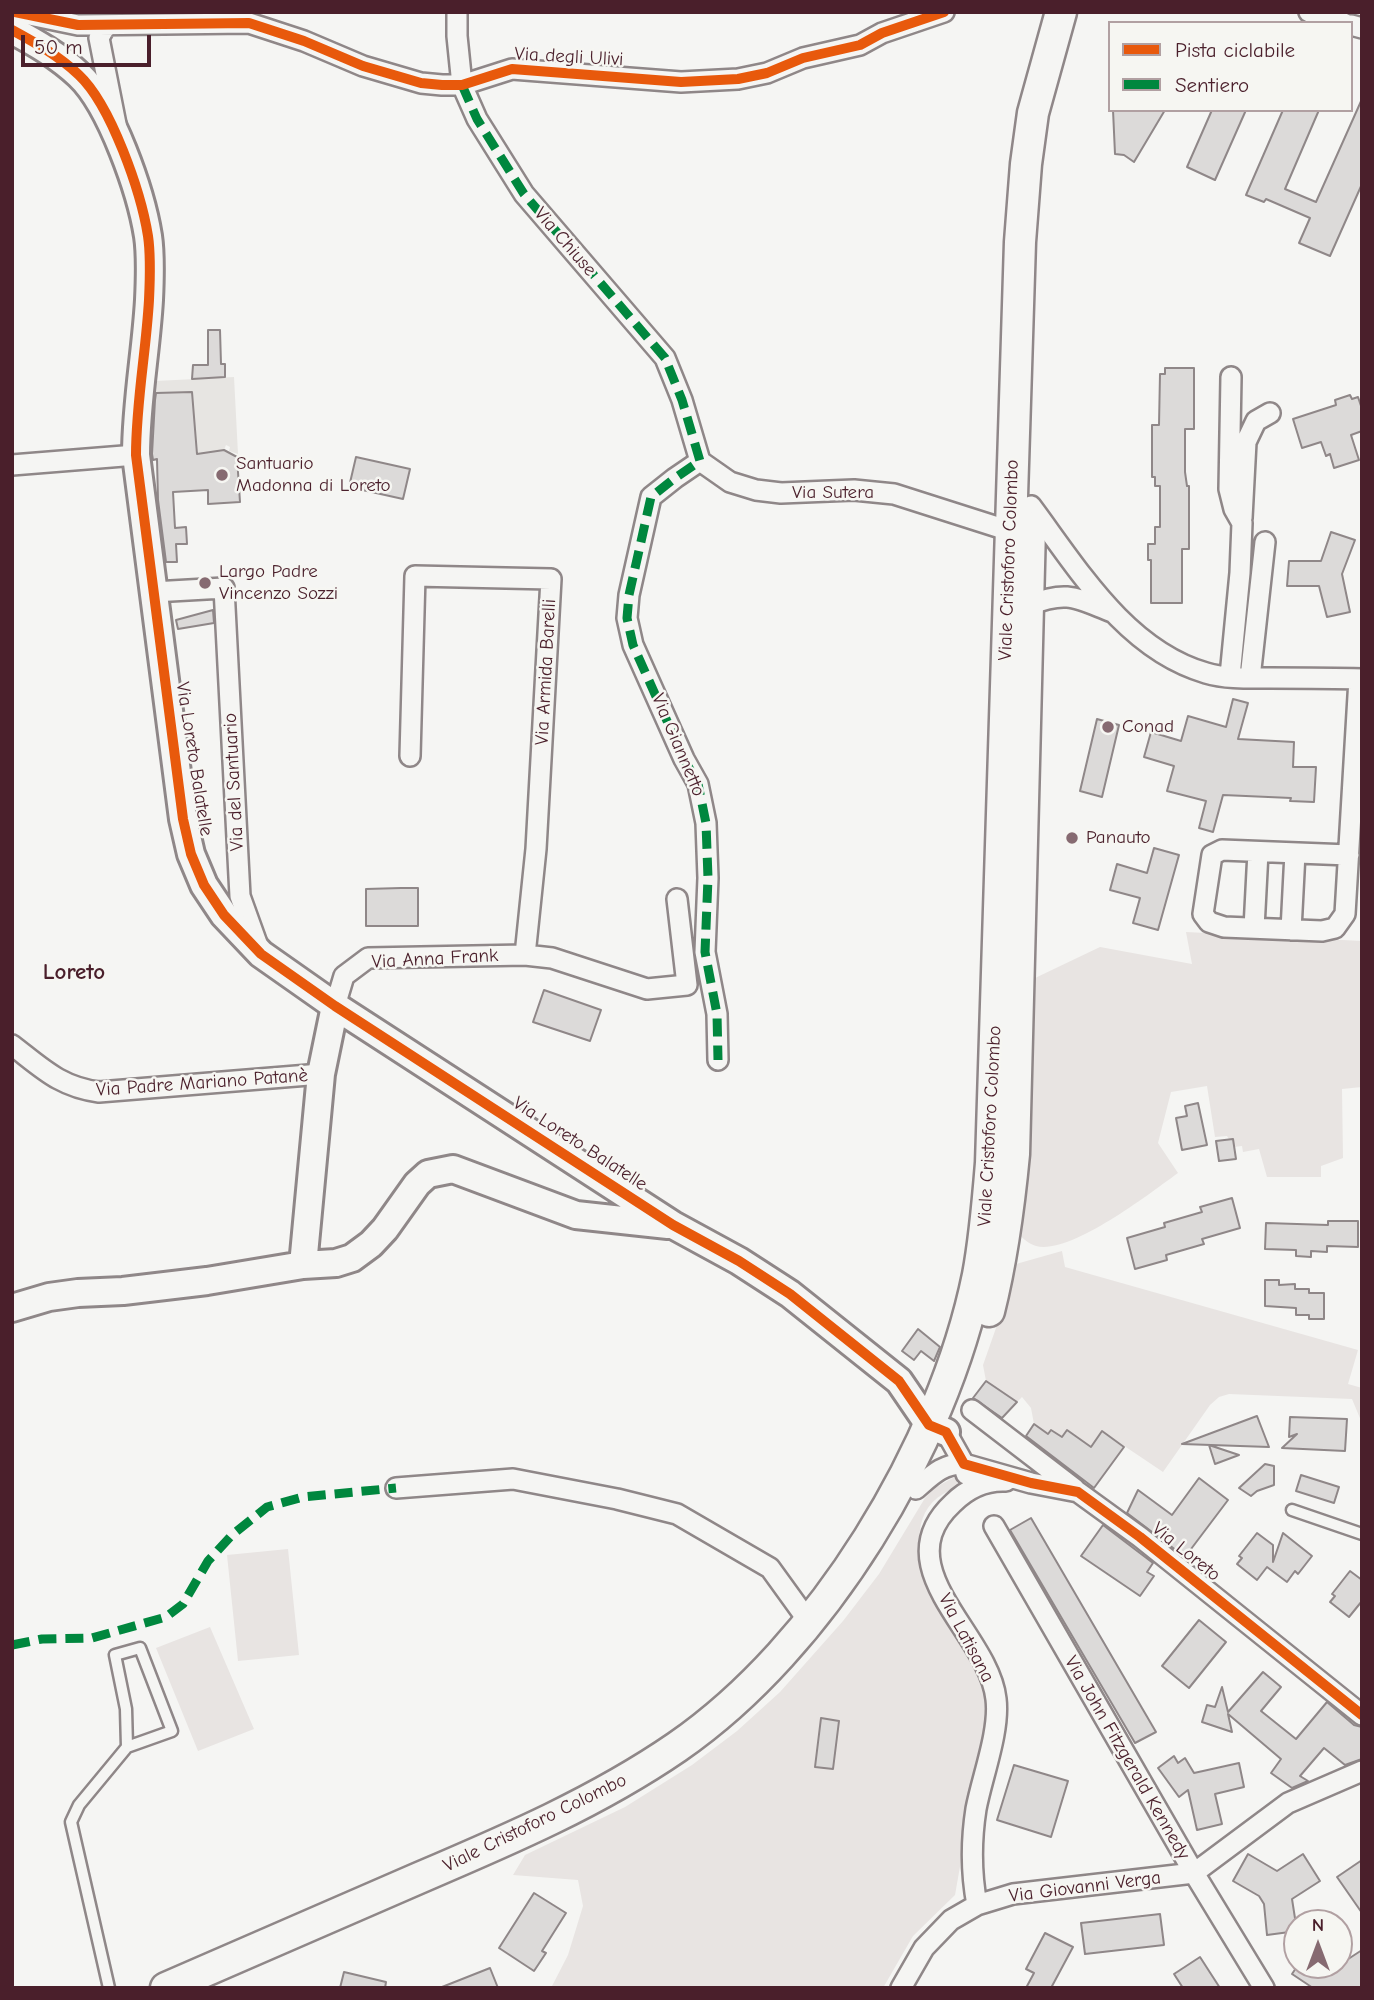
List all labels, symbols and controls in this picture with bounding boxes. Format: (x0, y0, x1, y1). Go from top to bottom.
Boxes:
scale bar (24, 21, 154, 65)
legend (1108, 21, 1353, 112)
text: 50 m (34, 35, 83, 59)
text: Pista ciclabile (1175, 38, 1295, 62)
street label: Via degli Ulivi (514, 43, 624, 71)
text: Sentiero (1175, 73, 1249, 97)
street label: Via Chiuse (529, 203, 601, 281)
place label: Santuario Madonna di Loreto (236, 453, 391, 497)
street label: Viale Cristoforo Colombo (994, 459, 1024, 661)
marker: Santuario Madonna di Loreto (214, 467, 230, 483)
street label: Via Sutera (792, 482, 874, 504)
place label: Largo Padre Vincenzo Sozzi (219, 561, 338, 605)
marker: Largo Padre Vincenzo Sozzi (197, 575, 213, 591)
street label: Via Armida Barelli (531, 598, 561, 746)
street label: Via Loreto Balatelle (171, 680, 217, 838)
street label: Via Giannetto (646, 690, 710, 800)
street label: Via del Santuario (219, 712, 249, 852)
place label: Conad (1122, 716, 1174, 738)
marker: Conad (1100, 719, 1116, 735)
place label: Panauto (1086, 827, 1151, 849)
marker: Panauto (1064, 830, 1080, 846)
street label: Via Anna Frank (371, 944, 499, 974)
district label: Loreto (43, 958, 105, 986)
street label: Viale Cristoforo Colombo (973, 1025, 1007, 1227)
street label: Via Padre Mariano Patanè (95, 1064, 309, 1102)
street label: Via Loreto Balatelle (509, 1092, 651, 1196)
street label: Via Loreto (1147, 1517, 1225, 1587)
street label: Via Latisana (933, 1590, 999, 1686)
street label: Via John Fitzgerald Kennedy (1059, 1652, 1195, 1864)
street label: Viale Cristoforo Colombo (440, 1769, 630, 1877)
street label: Via Giovanni Verga (1008, 1866, 1162, 1908)
north arrow (1283, 1909, 1353, 1979)
text: N (1312, 1914, 1324, 1936)

